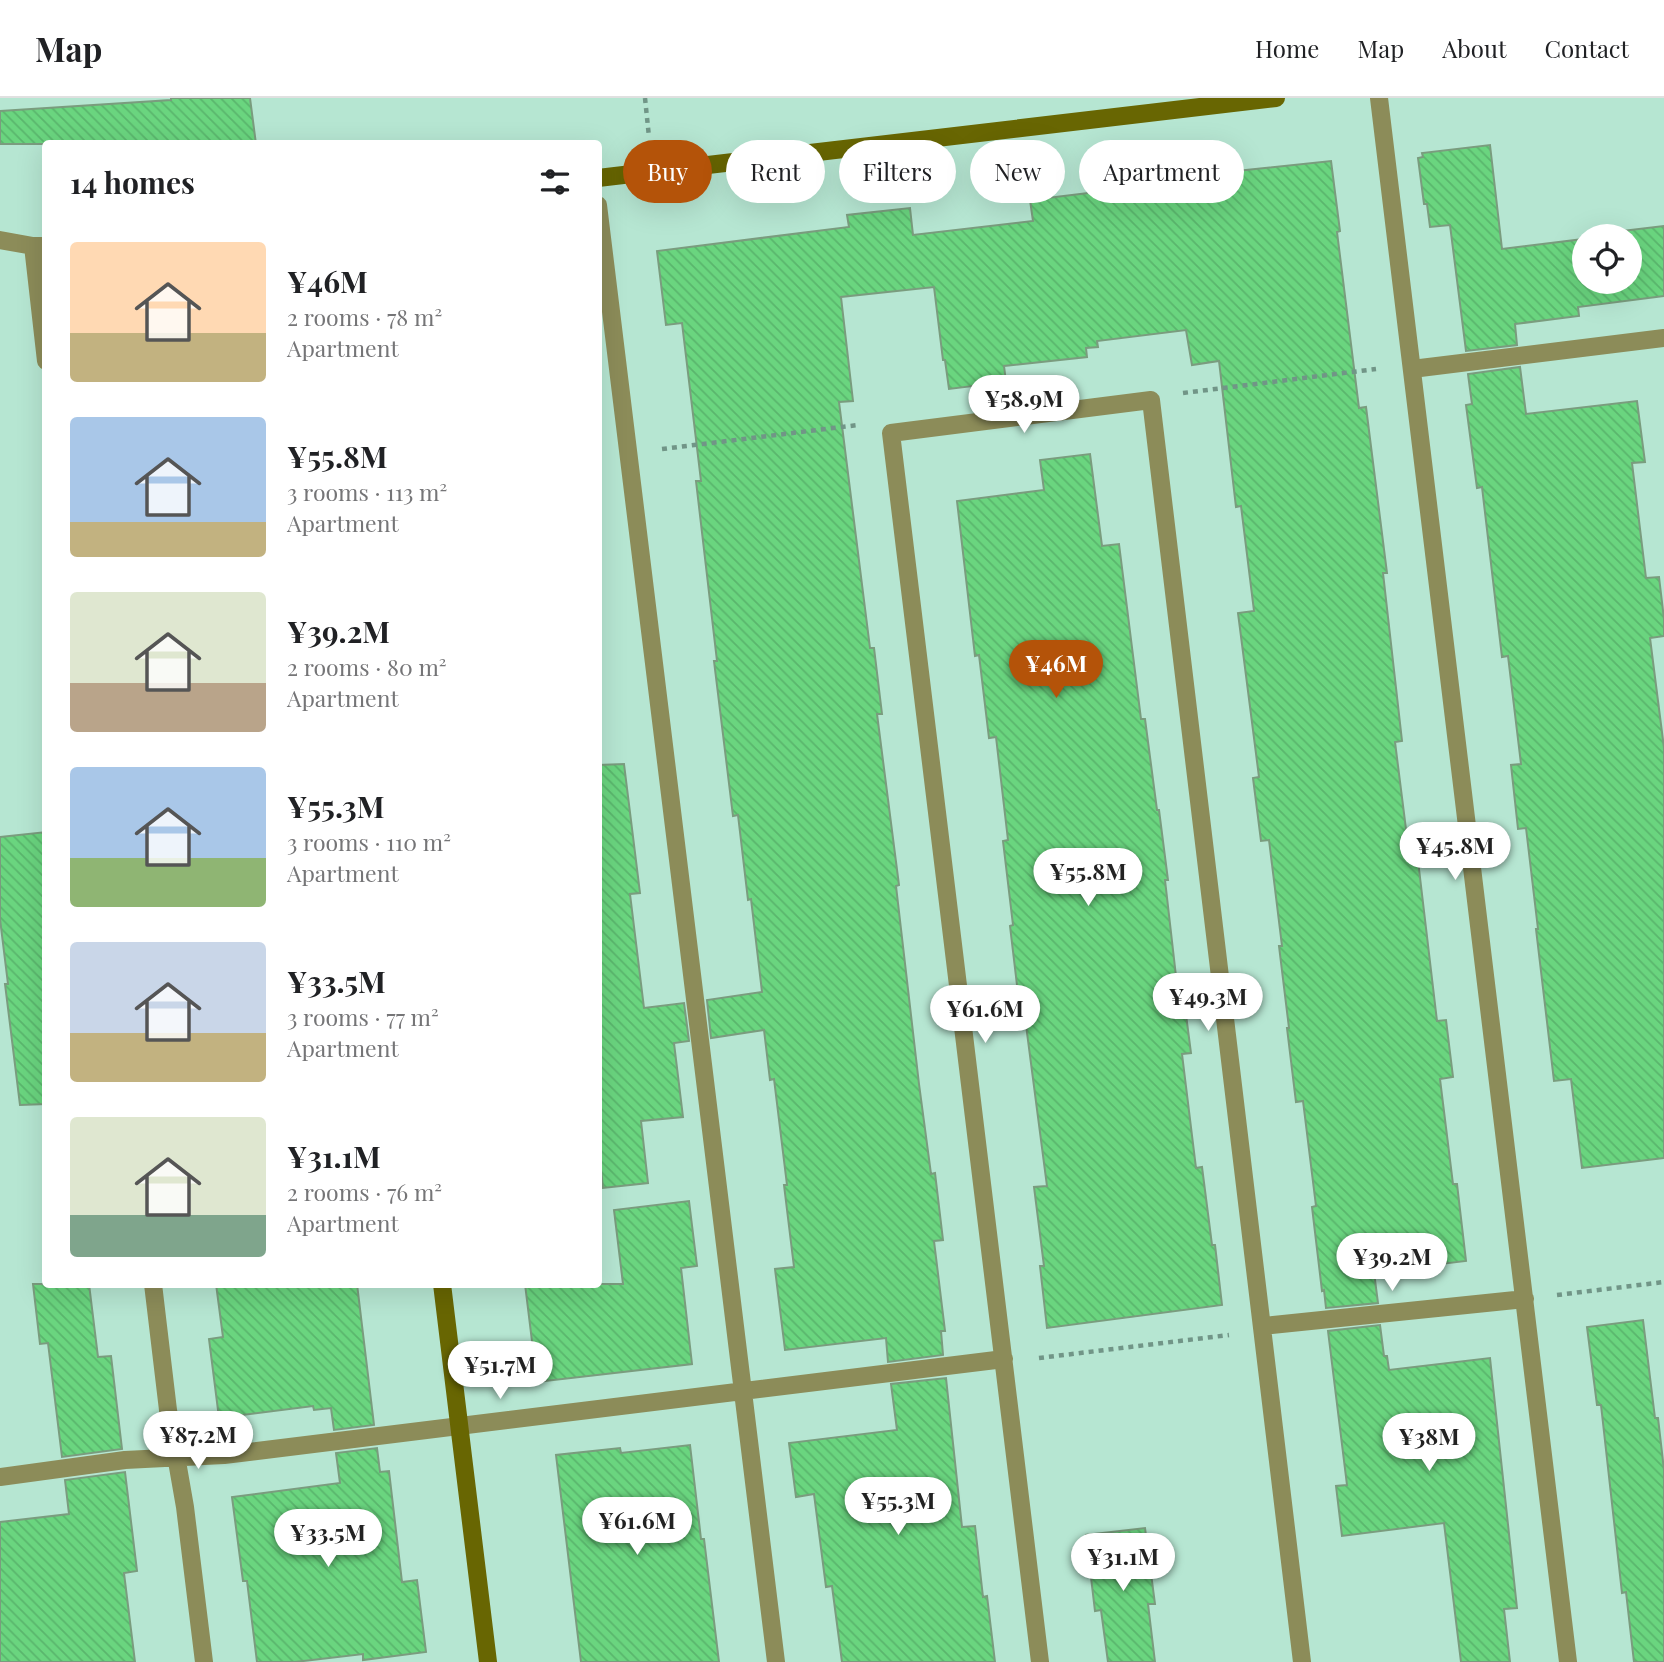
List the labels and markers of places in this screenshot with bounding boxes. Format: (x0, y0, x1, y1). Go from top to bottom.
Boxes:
pin: ¥58.9M (967, 376, 1081, 435)
pin: ¥46M (1015, 640, 1097, 700)
pin: ¥45.8M (1398, 822, 1512, 882)
pin: ¥55.8M (1031, 848, 1145, 908)
pin: ¥49.3M (1151, 974, 1265, 1033)
pin: ¥61.6M (928, 986, 1042, 1045)
pin: ¥39.2M (1335, 1234, 1449, 1293)
pin: ¥51.7M (443, 1342, 557, 1401)
pin: ¥87.2M (141, 1412, 255, 1471)
pin: ¥38M (1388, 1414, 1470, 1473)
pin: ¥55.3M (841, 1478, 955, 1537)
pin: ¥61.6M (580, 1498, 694, 1557)
pin: ¥33.5M (271, 1510, 385, 1569)
pin: ¥31.1M (1066, 1534, 1180, 1593)

